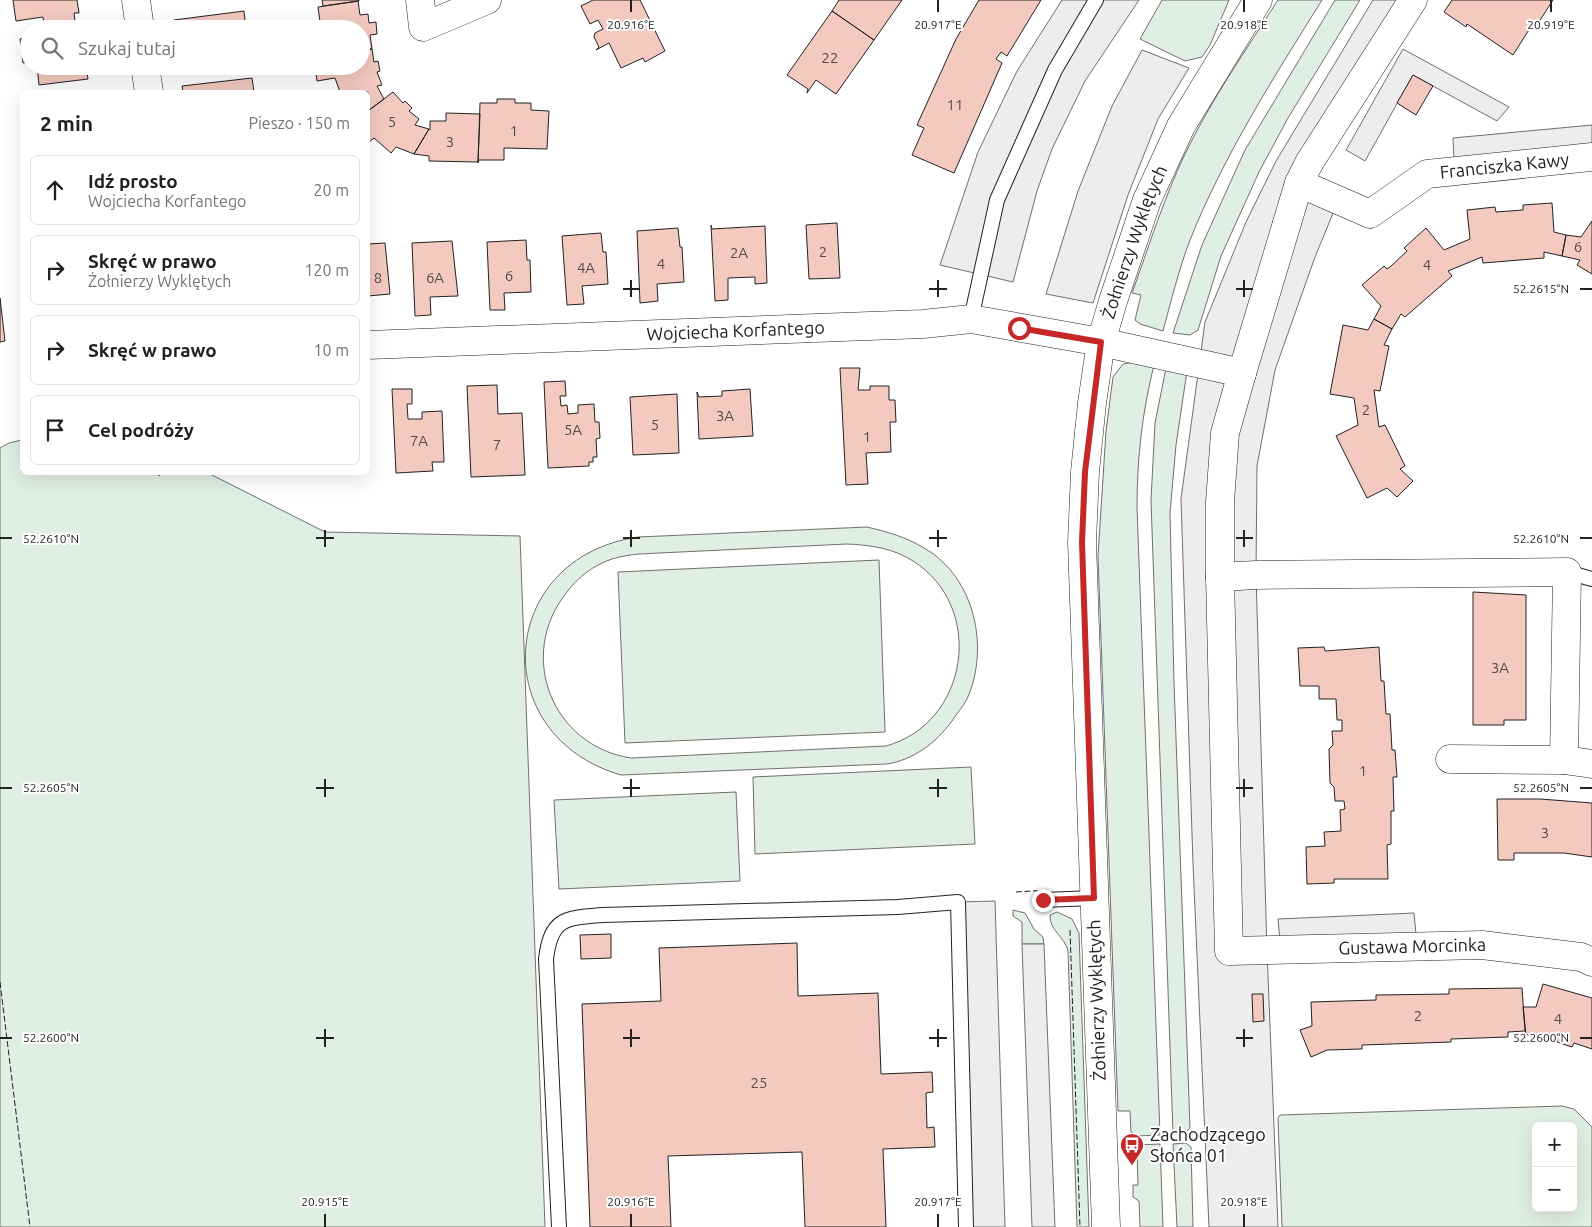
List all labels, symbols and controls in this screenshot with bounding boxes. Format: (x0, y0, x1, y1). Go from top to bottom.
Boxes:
text: 20.916°E (607, 18, 655, 31)
text: 20.917°E (914, 18, 962, 31)
text: 20.918°E (1220, 18, 1268, 31)
text: 20.919°E (1527, 18, 1575, 31)
search box (20, 20, 370, 75)
icon: search (38, 34, 66, 62)
text: Szukaj tutaj (78, 37, 176, 59)
house number: 22 (822, 49, 838, 66)
house number: 11 (947, 96, 963, 113)
text: 2 min (40, 111, 93, 135)
house number: 5 (388, 113, 396, 130)
text: Pieszo · 150 m (248, 114, 350, 132)
house number: 1 (510, 122, 518, 139)
house number: 3 (446, 133, 454, 150)
street label: Franciszka Kawy (1439, 148, 1570, 182)
street label: Żołnierzy Wyklętych (1097, 162, 1171, 321)
text: Idź prosto (88, 170, 178, 192)
icon: ahead (41, 176, 69, 204)
text: 20 m (313, 181, 349, 199)
text: Wojciecha Korfantego (88, 192, 246, 210)
house number: 6 (1574, 238, 1582, 255)
house number: 2 (819, 243, 827, 260)
house number: 2A (730, 244, 748, 261)
text: Skręć w prawo (88, 250, 217, 272)
house number: 4 (657, 255, 665, 272)
icon: right (41, 256, 69, 284)
house number: 4 (1423, 256, 1431, 273)
house number: 4A (577, 259, 595, 276)
text: 120 m (304, 261, 349, 279)
house number: 6 (505, 267, 513, 284)
house number: 8 (374, 269, 382, 286)
house number: 6A (426, 269, 444, 286)
text: Żołnierzy Wyklętych (88, 272, 231, 290)
text: 52.2615°N (1513, 282, 1569, 295)
street label: Wojciecha Korfantego (646, 317, 825, 343)
route start (1008, 317, 1031, 340)
icon: right (41, 336, 69, 364)
text: Skręć w prawo (88, 339, 217, 361)
text: 10 m (313, 341, 349, 359)
house number: 2 (1362, 401, 1370, 418)
house number: 3A (716, 407, 734, 424)
icon: arrive (41, 416, 69, 444)
house number: 5 (651, 416, 659, 433)
text: Cel podróży (88, 419, 194, 441)
house number: 5A (564, 421, 582, 438)
house number: 1 (863, 428, 871, 445)
house number: 7A (410, 432, 428, 449)
house number: 7 (493, 436, 501, 453)
text: 52.2610°N (23, 532, 79, 545)
text: 52.2610°N (1513, 532, 1569, 545)
house number: 3A (1491, 659, 1509, 676)
house number: 1 (1359, 762, 1367, 779)
text: 52.2605°N (23, 781, 79, 794)
text: 52.2605°N (1513, 781, 1569, 794)
house number: 3 (1541, 824, 1549, 841)
route end (1032, 889, 1055, 912)
street label: Żołnierzy Wyklętych (1083, 919, 1109, 1081)
street label: Gustawa Morcinka (1338, 934, 1486, 957)
house number: 2 (1414, 1007, 1422, 1024)
house number: 4 (1554, 1010, 1562, 1027)
text: 52.2600°N (23, 1031, 79, 1044)
text: 52.2600°N (1513, 1031, 1569, 1044)
house number: 25 (751, 1074, 767, 1091)
map controls (1532, 1122, 1577, 1212)
button: + (1532, 1122, 1577, 1167)
place label: Zachodzącego Słońca 01 (1150, 1124, 1266, 1165)
bus stop icon: Zachodzącego Słońca 01 (1119, 1132, 1145, 1166)
button: − (1532, 1167, 1577, 1212)
text: 20.915°E (301, 1195, 349, 1208)
text: 20.916°E (607, 1195, 655, 1208)
text: 20.917°E (914, 1195, 962, 1208)
text: 20.918°E (1220, 1195, 1268, 1208)

